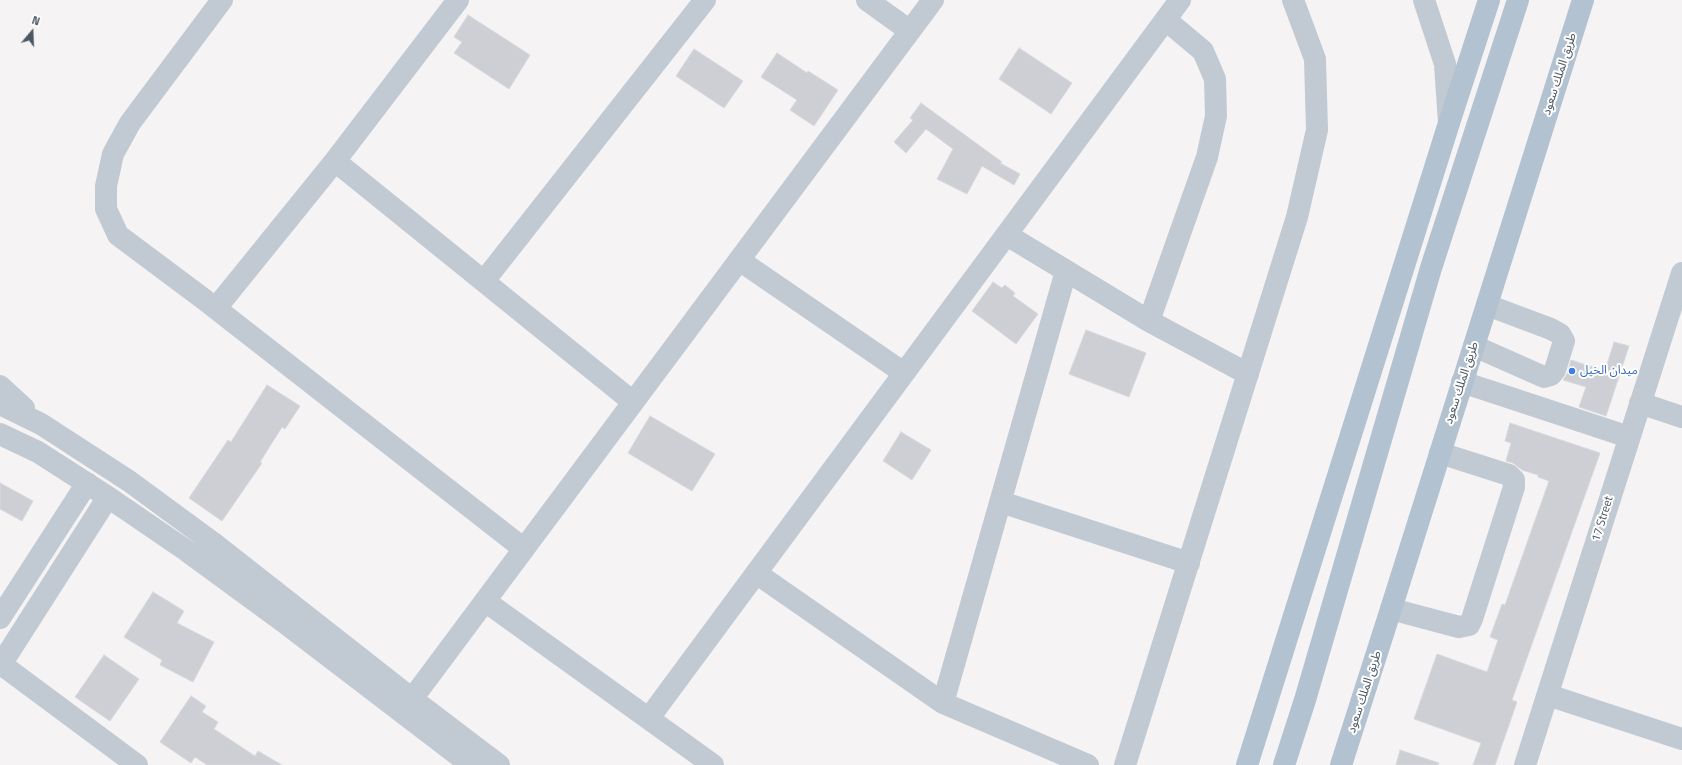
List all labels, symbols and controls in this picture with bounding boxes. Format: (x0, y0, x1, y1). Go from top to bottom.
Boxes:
north arrow (12, 12, 52, 52)
text: N (30, 12, 42, 29)
street label: طريق الملك سعود (1540, 31, 1580, 117)
street label: طريق الملك سعود (1442, 340, 1482, 426)
place label: ميدان الخيل (1580, 364, 1638, 378)
marker: ميدان الخيل (1567, 366, 1577, 376)
street label: 17 Street (1589, 494, 1617, 544)
street label: طريق الملك سعود (1345, 649, 1385, 735)

